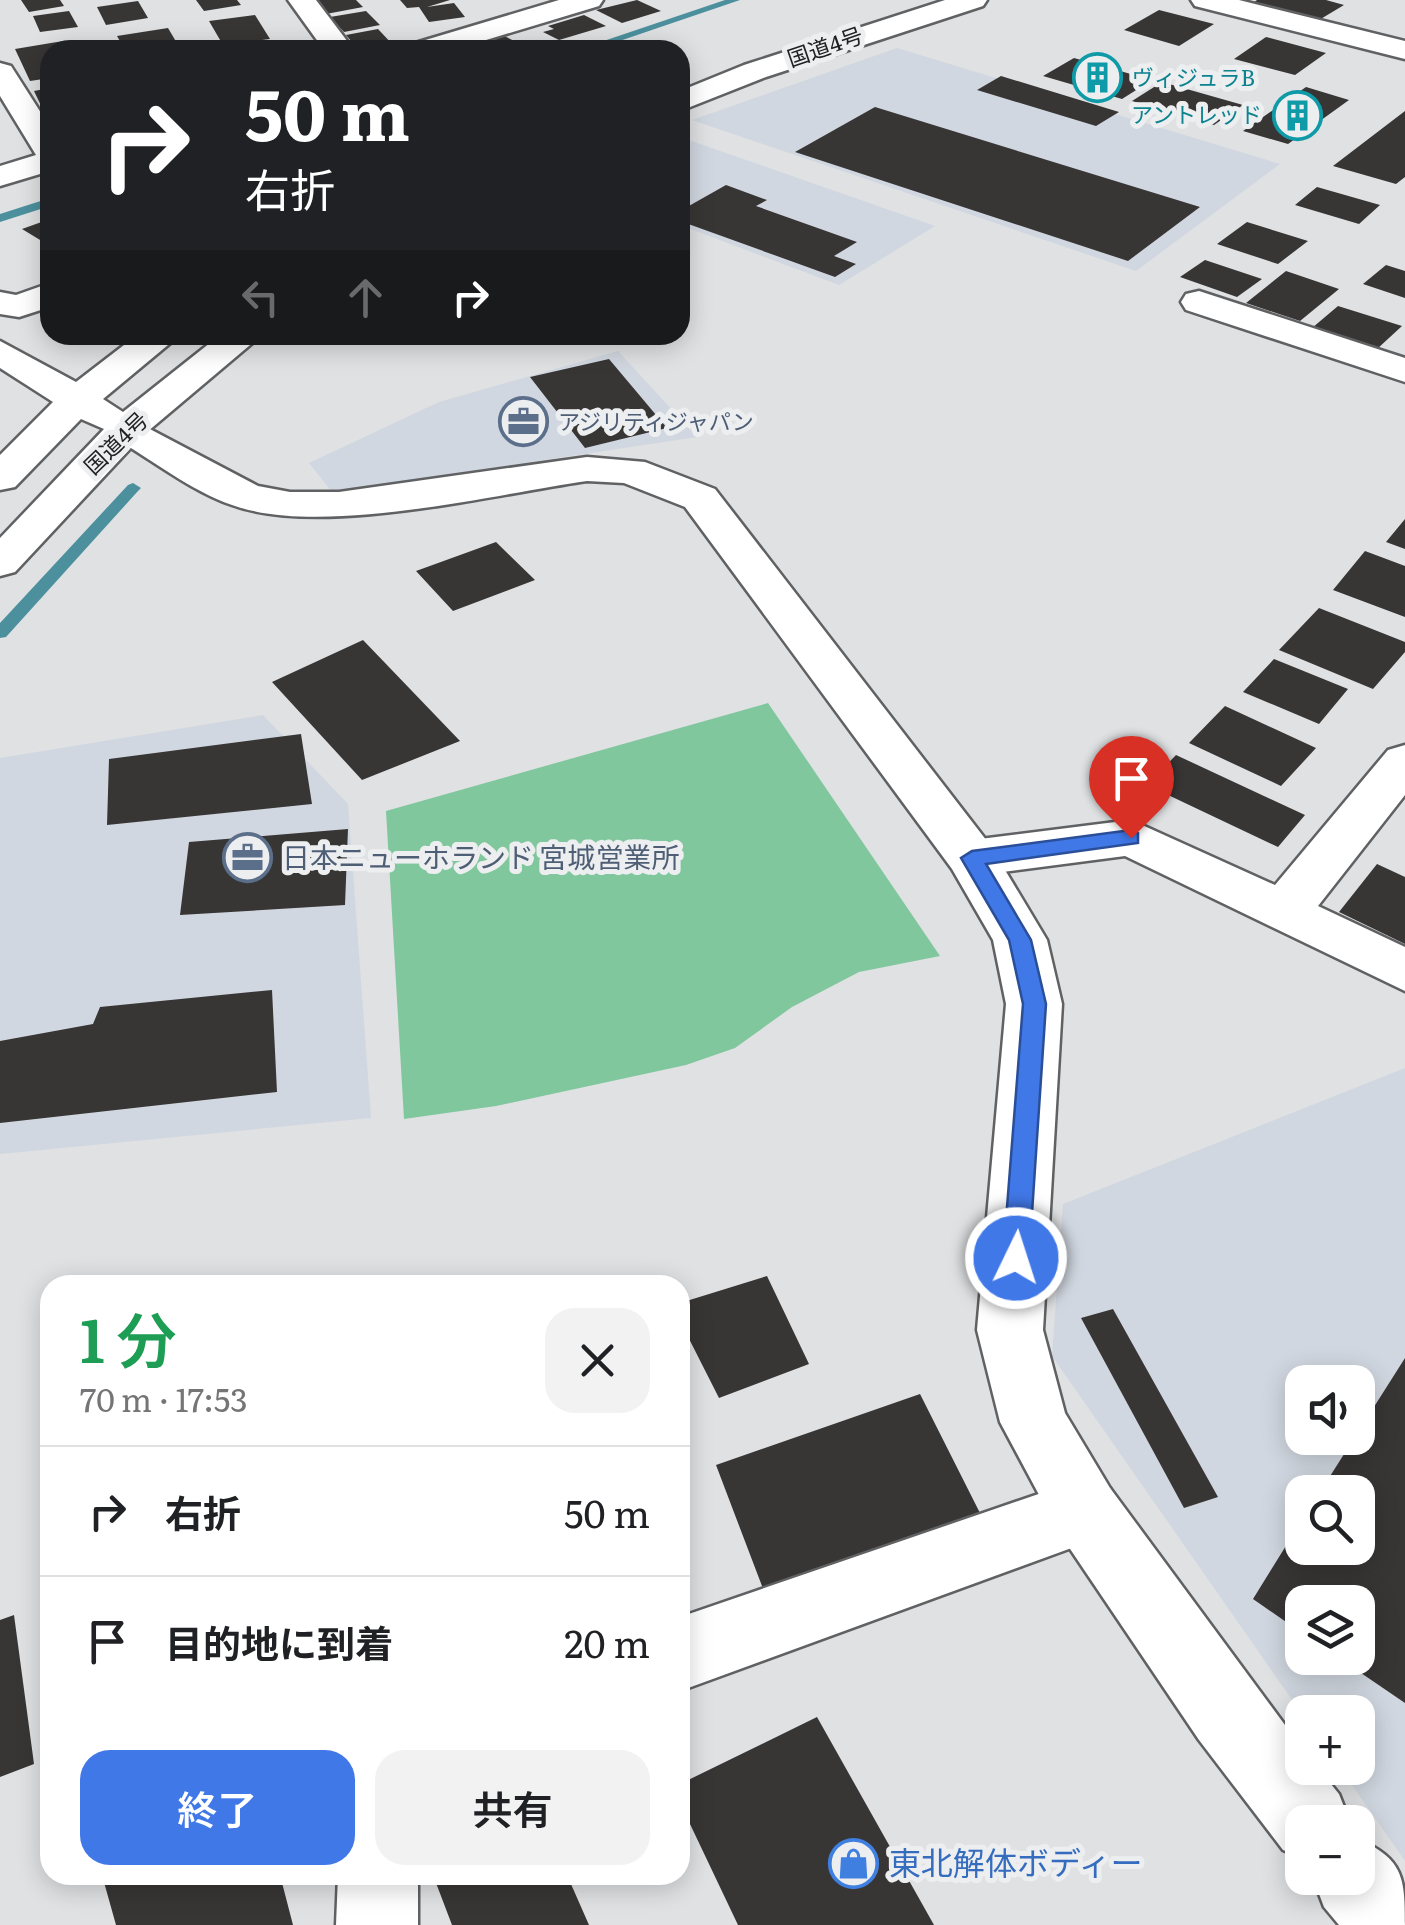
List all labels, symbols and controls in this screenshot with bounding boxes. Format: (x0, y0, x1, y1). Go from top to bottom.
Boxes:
street label: 国道4号 (782, 17, 867, 74)
building icon: ヴィジュラB (1071, 52, 1123, 104)
text: 50 m (245, 59, 410, 163)
place label: ヴィジュラB (1132, 60, 1255, 93)
icon: right (80, 80, 210, 210)
building icon: アントレッド (1271, 89, 1323, 141)
place label: アントレッド (1131, 97, 1262, 130)
text: 右折 (245, 154, 335, 221)
icon: left (233, 270, 288, 325)
icon: ahead (338, 270, 393, 325)
icon: right (443, 270, 498, 325)
office icon: アジリティジャパン (497, 396, 549, 448)
street label: 国道4号 (75, 403, 155, 481)
place label: アジリティジャパン (558, 404, 754, 437)
pin (1089, 736, 1174, 839)
icon: arrive (1104, 751, 1159, 806)
office icon: 日本ニューホランド 宮城営業所 (221, 832, 273, 884)
place label: 日本ニューホランド 宮城営業所 (282, 835, 680, 877)
position arrow (964, 1206, 1068, 1310)
text: 1 分 (80, 1292, 177, 1381)
button: close (545, 1308, 650, 1413)
map controls (1285, 1365, 1375, 1895)
button: sound (1285, 1365, 1375, 1455)
text: 70 m · 17:53 (80, 1374, 248, 1422)
button: search (1285, 1475, 1375, 1565)
text: 右折 (165, 1483, 241, 1540)
text: 50 m (564, 1483, 650, 1540)
icon: right (80, 1484, 135, 1539)
button: layers (1285, 1585, 1375, 1675)
text: 目的地に到着 (165, 1613, 393, 1670)
text: 20 m (564, 1613, 650, 1670)
icon: arrive (80, 1614, 135, 1669)
button: + (1285, 1695, 1375, 1785)
button: 終了 (80, 1750, 355, 1865)
button: 共有 (375, 1750, 650, 1865)
button: − (1285, 1805, 1375, 1895)
place label: 東北解体ボディー (889, 1837, 1143, 1885)
shop icon: 東北解体ボディー (828, 1838, 880, 1890)

